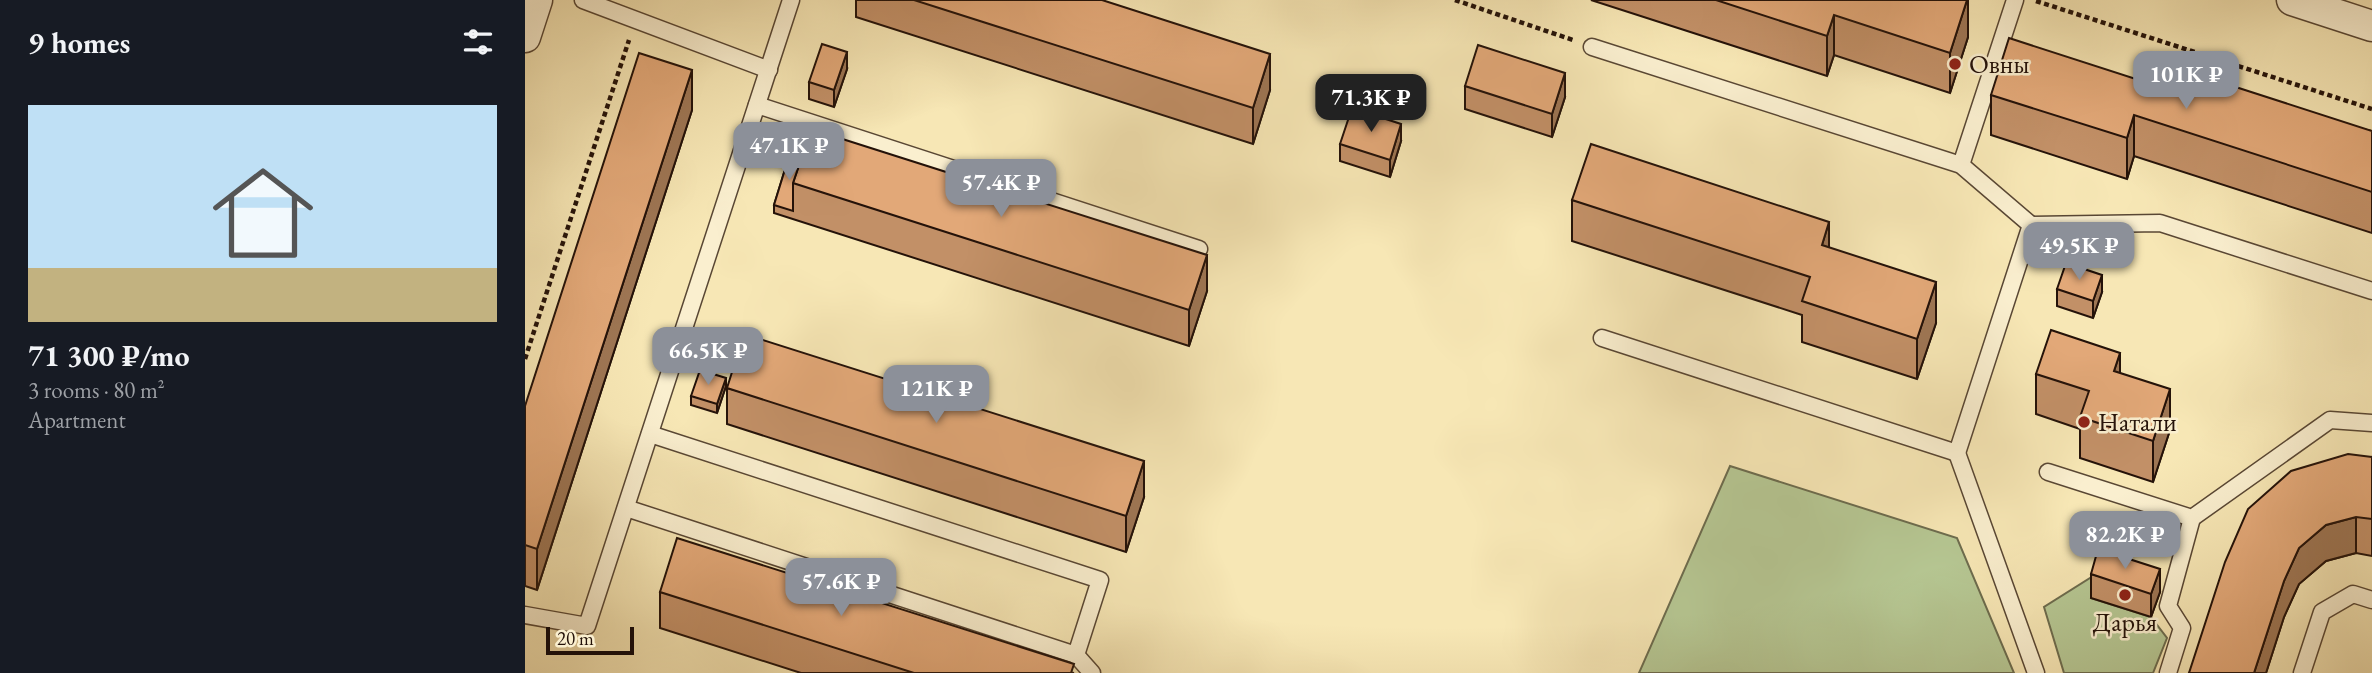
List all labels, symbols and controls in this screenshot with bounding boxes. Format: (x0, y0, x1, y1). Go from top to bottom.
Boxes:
text: 9 homes (28, 23, 130, 62)
icon: filters (459, 23, 497, 61)
place label: Овны (1969, 47, 2029, 81)
pin: 101K ₽ (2129, 52, 2243, 111)
marker: Овны (1947, 56, 1963, 72)
text: 101K ₽ (2149, 59, 2223, 89)
pin: 71.3K ₽ (1306, 74, 1436, 134)
text: 71.3K ₽ (1331, 82, 1411, 112)
pin: 47.1K ₽ (724, 122, 854, 182)
text: 47.1K ₽ (749, 130, 829, 160)
icon: home (200, 150, 326, 276)
pin: 57.4K ₽ (936, 160, 1066, 219)
text: 57.4K ₽ (961, 167, 1041, 197)
pin: 49.5K ₽ (2014, 222, 2144, 282)
text: 49.5K ₽ (2039, 230, 2119, 260)
pin: 66.5K ₽ (643, 328, 773, 387)
text: 66.5K ₽ (668, 335, 748, 365)
text: 71 300 ₽/mo (28, 336, 190, 375)
pin: 121K ₽ (879, 366, 993, 425)
text: 121K ₽ (899, 373, 973, 403)
text: 3 rooms · 80 m² (28, 375, 165, 405)
text: Apartment (28, 405, 126, 435)
place label: Натали (2098, 405, 2177, 439)
marker: Натали (2076, 414, 2092, 430)
pin: 82.2K ₽ (2060, 512, 2190, 571)
text: 82.2K ₽ (2085, 519, 2165, 549)
pin: 57.6K ₽ (776, 558, 906, 618)
text: 57.6K ₽ (801, 566, 881, 596)
marker: Дарья (2117, 587, 2133, 603)
place label: Дарья (2093, 605, 2157, 639)
scale bar (546, 624, 633, 656)
text: 20 m (557, 626, 594, 651)

